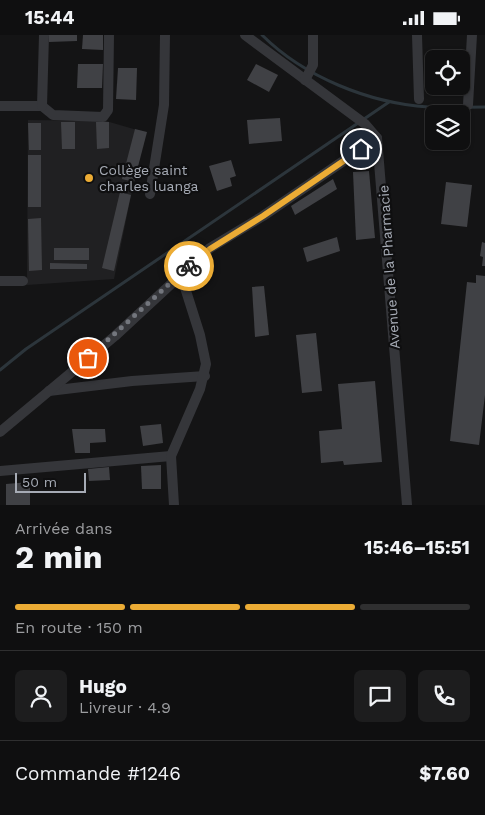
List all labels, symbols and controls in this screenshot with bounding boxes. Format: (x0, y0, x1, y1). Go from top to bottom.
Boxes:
text: 15:44 (25, 6, 75, 29)
map controls (425, 50, 470, 150)
button: locate (425, 50, 470, 95)
button: layers (425, 105, 470, 150)
pin (340, 128, 382, 170)
icon: home (347, 135, 375, 163)
place label: Collège saint charles luanga (99, 162, 199, 194)
marker: Collège saint charles luanga (83, 172, 95, 184)
street label: Avenue de la Pharmacie (375, 184, 403, 350)
courier (164, 241, 214, 291)
icon: bike (175, 252, 203, 280)
pin (67, 337, 109, 379)
icon: bag (74, 344, 102, 372)
scale bar (15, 470, 86, 493)
text: 50 m (22, 474, 57, 490)
text: Arrivée dans (15, 519, 113, 538)
text: 15:46–15:51 (364, 536, 470, 559)
text: 2 min (15, 538, 103, 576)
text: En route · 150 m (15, 618, 143, 637)
button: person (15, 670, 67, 722)
button: chat (354, 670, 406, 722)
button: phone (418, 670, 470, 722)
text: Hugo (79, 675, 127, 698)
text: Livreur · 4.9 (79, 698, 171, 717)
text: Commande #1246 (15, 762, 181, 785)
text: $7.60 (419, 762, 470, 785)

